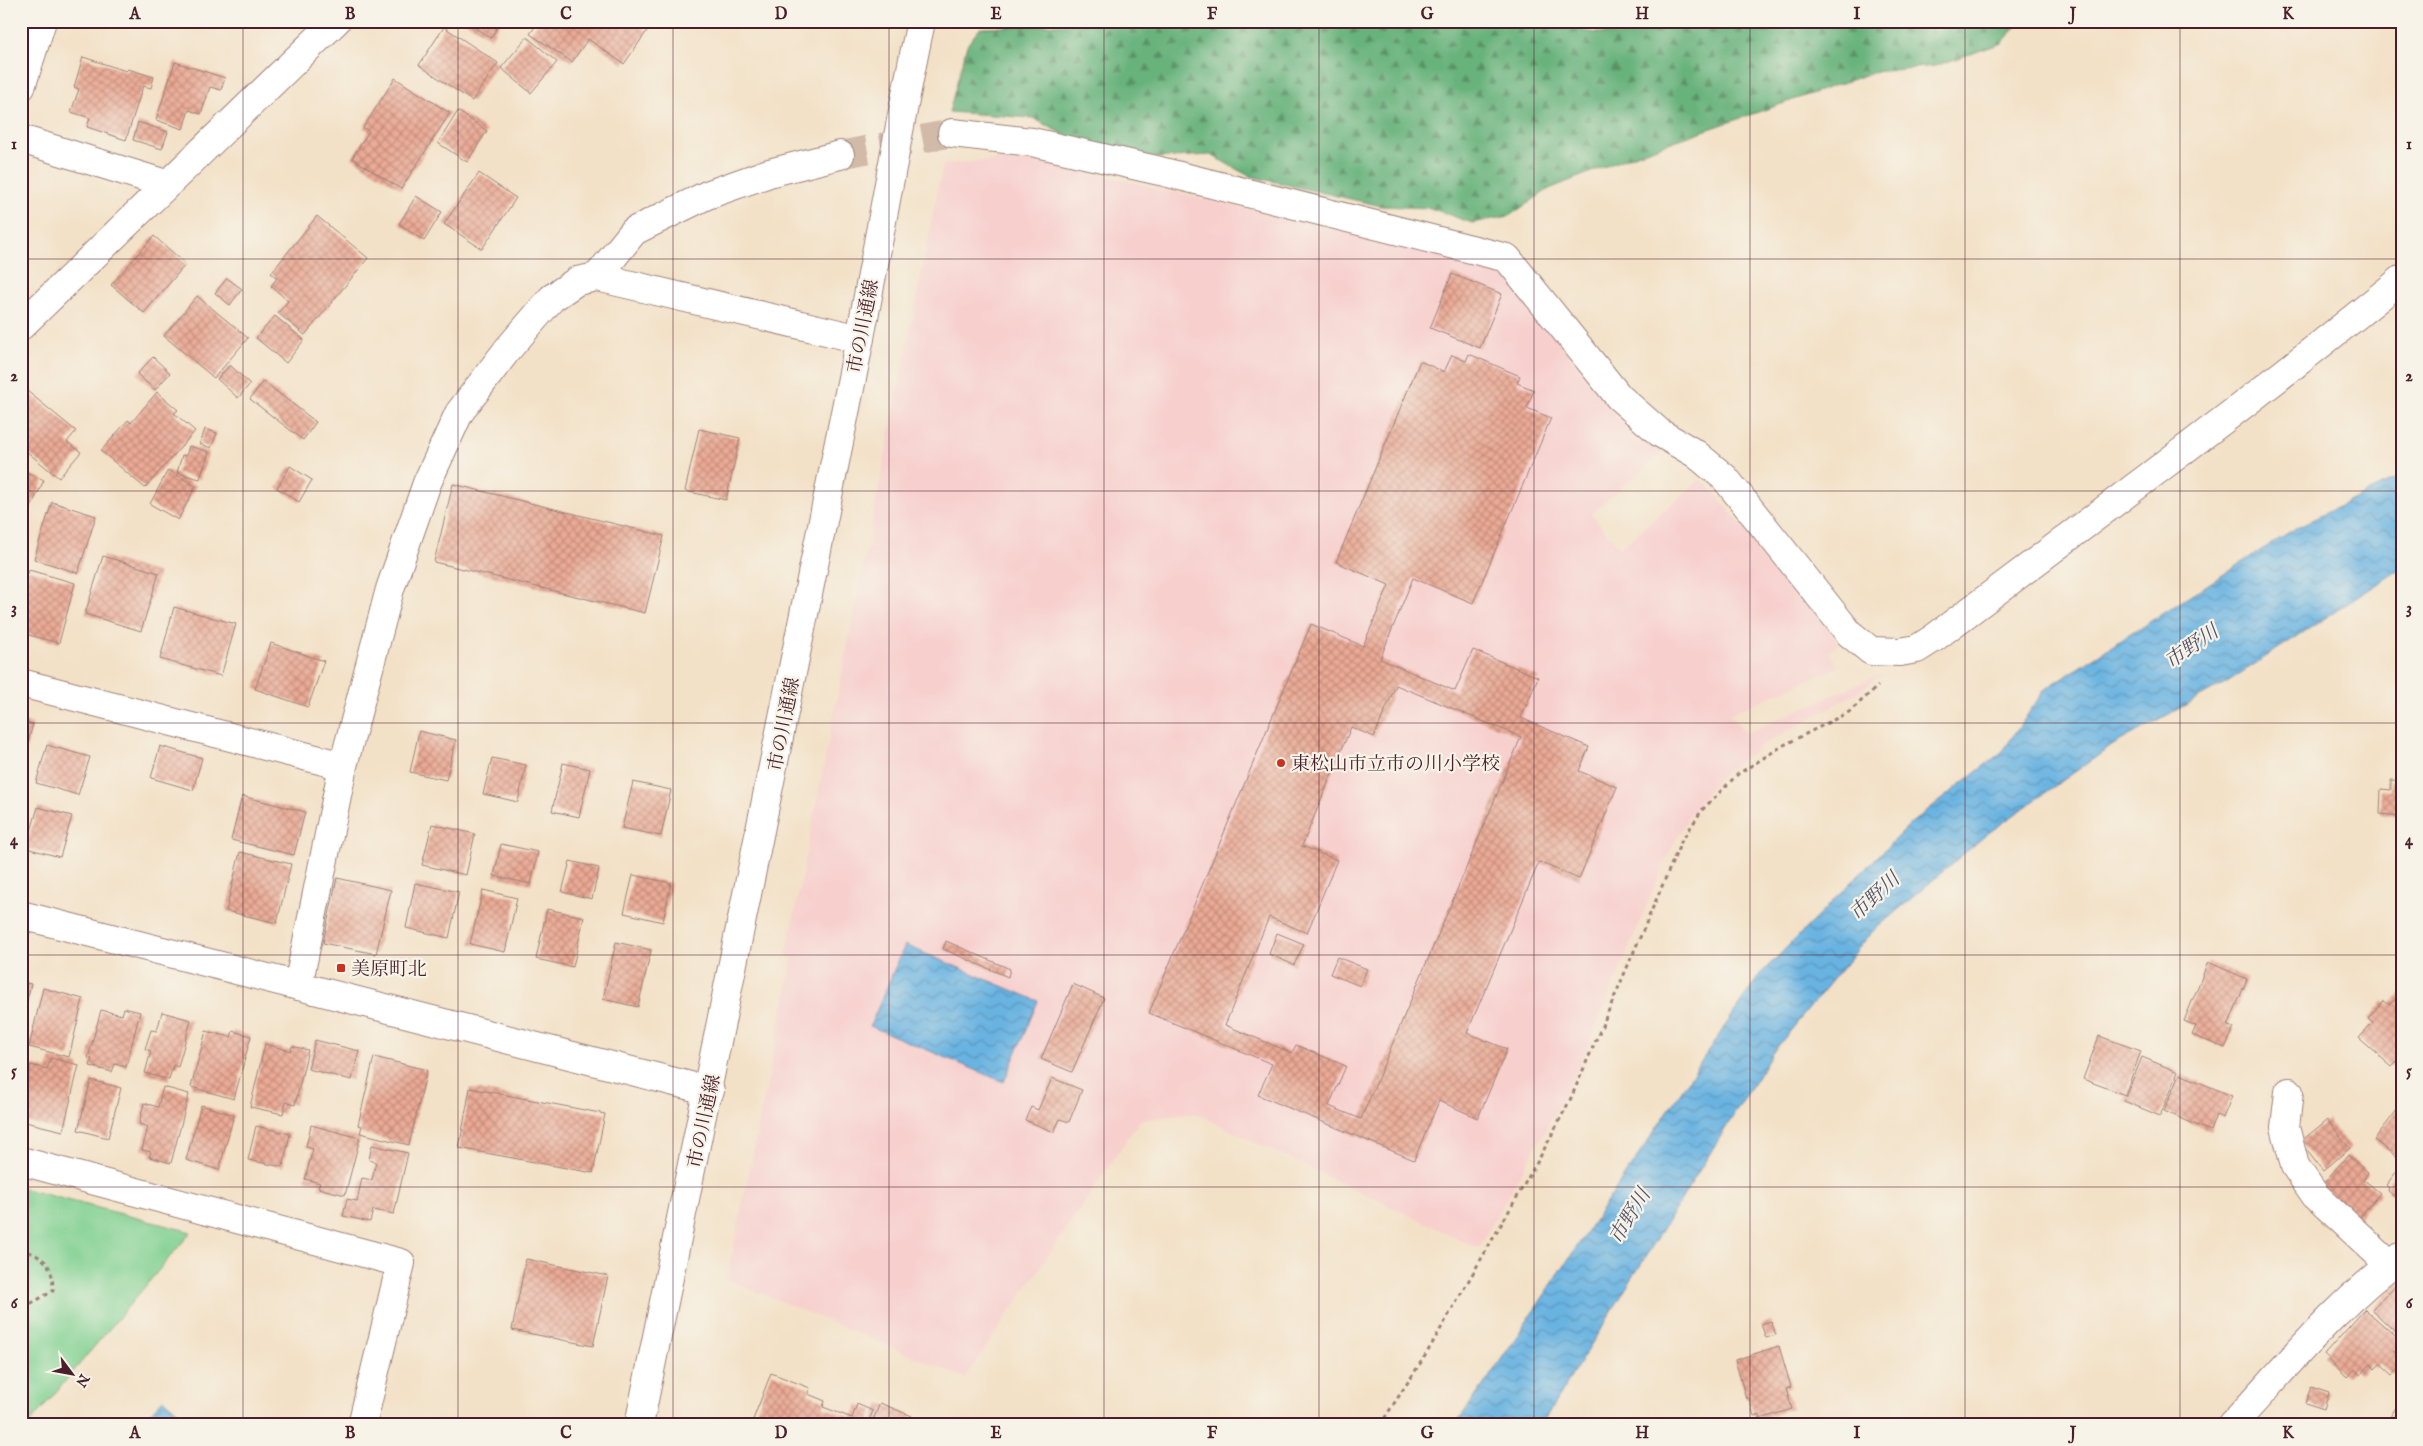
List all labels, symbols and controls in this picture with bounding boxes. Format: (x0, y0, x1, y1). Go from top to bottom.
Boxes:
text: A (129, 5, 142, 25)
text: B (345, 5, 356, 25)
text: C (560, 5, 572, 25)
text: D (775, 5, 788, 25)
text: E (990, 5, 1002, 25)
text: F (1207, 5, 1218, 25)
text: G (1421, 5, 1434, 25)
text: H (1635, 5, 1649, 25)
text: I (1854, 5, 1861, 25)
text: J (2068, 5, 2077, 25)
text: K (2282, 5, 2295, 25)
text: 1 (11, 135, 17, 155)
text: 1 (2406, 135, 2412, 155)
street label: 市の川通線 (843, 277, 885, 375)
text: 2 (10, 367, 18, 387)
text: 2 (2405, 367, 2413, 387)
text: 3 (11, 599, 17, 619)
text: 3 (2406, 599, 2412, 619)
water label: 市野川 (2160, 619, 2225, 675)
street label: 市の川通線 (764, 675, 806, 773)
place label: 東松山市立市の川小学校 (1291, 753, 1500, 777)
marker: 東松山市立市の川小学校 (1275, 757, 1287, 769)
text: 4 (10, 831, 19, 851)
text: 4 (2405, 831, 2414, 851)
water label: 市野川 (1845, 866, 1907, 927)
place label: 美原町北 (351, 958, 427, 982)
marker: 美原町北 (335, 962, 347, 974)
text: 5 (11, 1062, 17, 1082)
text: 5 (2406, 1062, 2412, 1082)
street label: 市の川通線 (683, 1072, 727, 1170)
water label: 市野川 (1604, 1183, 1657, 1249)
text: 6 (11, 1294, 19, 1314)
text: 6 (2406, 1294, 2414, 1314)
north arrow (48, 1348, 98, 1398)
text: N (71, 1370, 94, 1390)
text: A (129, 1424, 142, 1444)
text: B (345, 1424, 356, 1444)
text: C (560, 1424, 572, 1444)
text: D (775, 1424, 788, 1444)
text: E (990, 1424, 1002, 1444)
text: F (1207, 1424, 1218, 1444)
text: G (1421, 1424, 1434, 1444)
text: H (1635, 1424, 1649, 1444)
text: I (1854, 1424, 1861, 1444)
text: J (2068, 1424, 2077, 1444)
text: K (2282, 1424, 2295, 1444)

